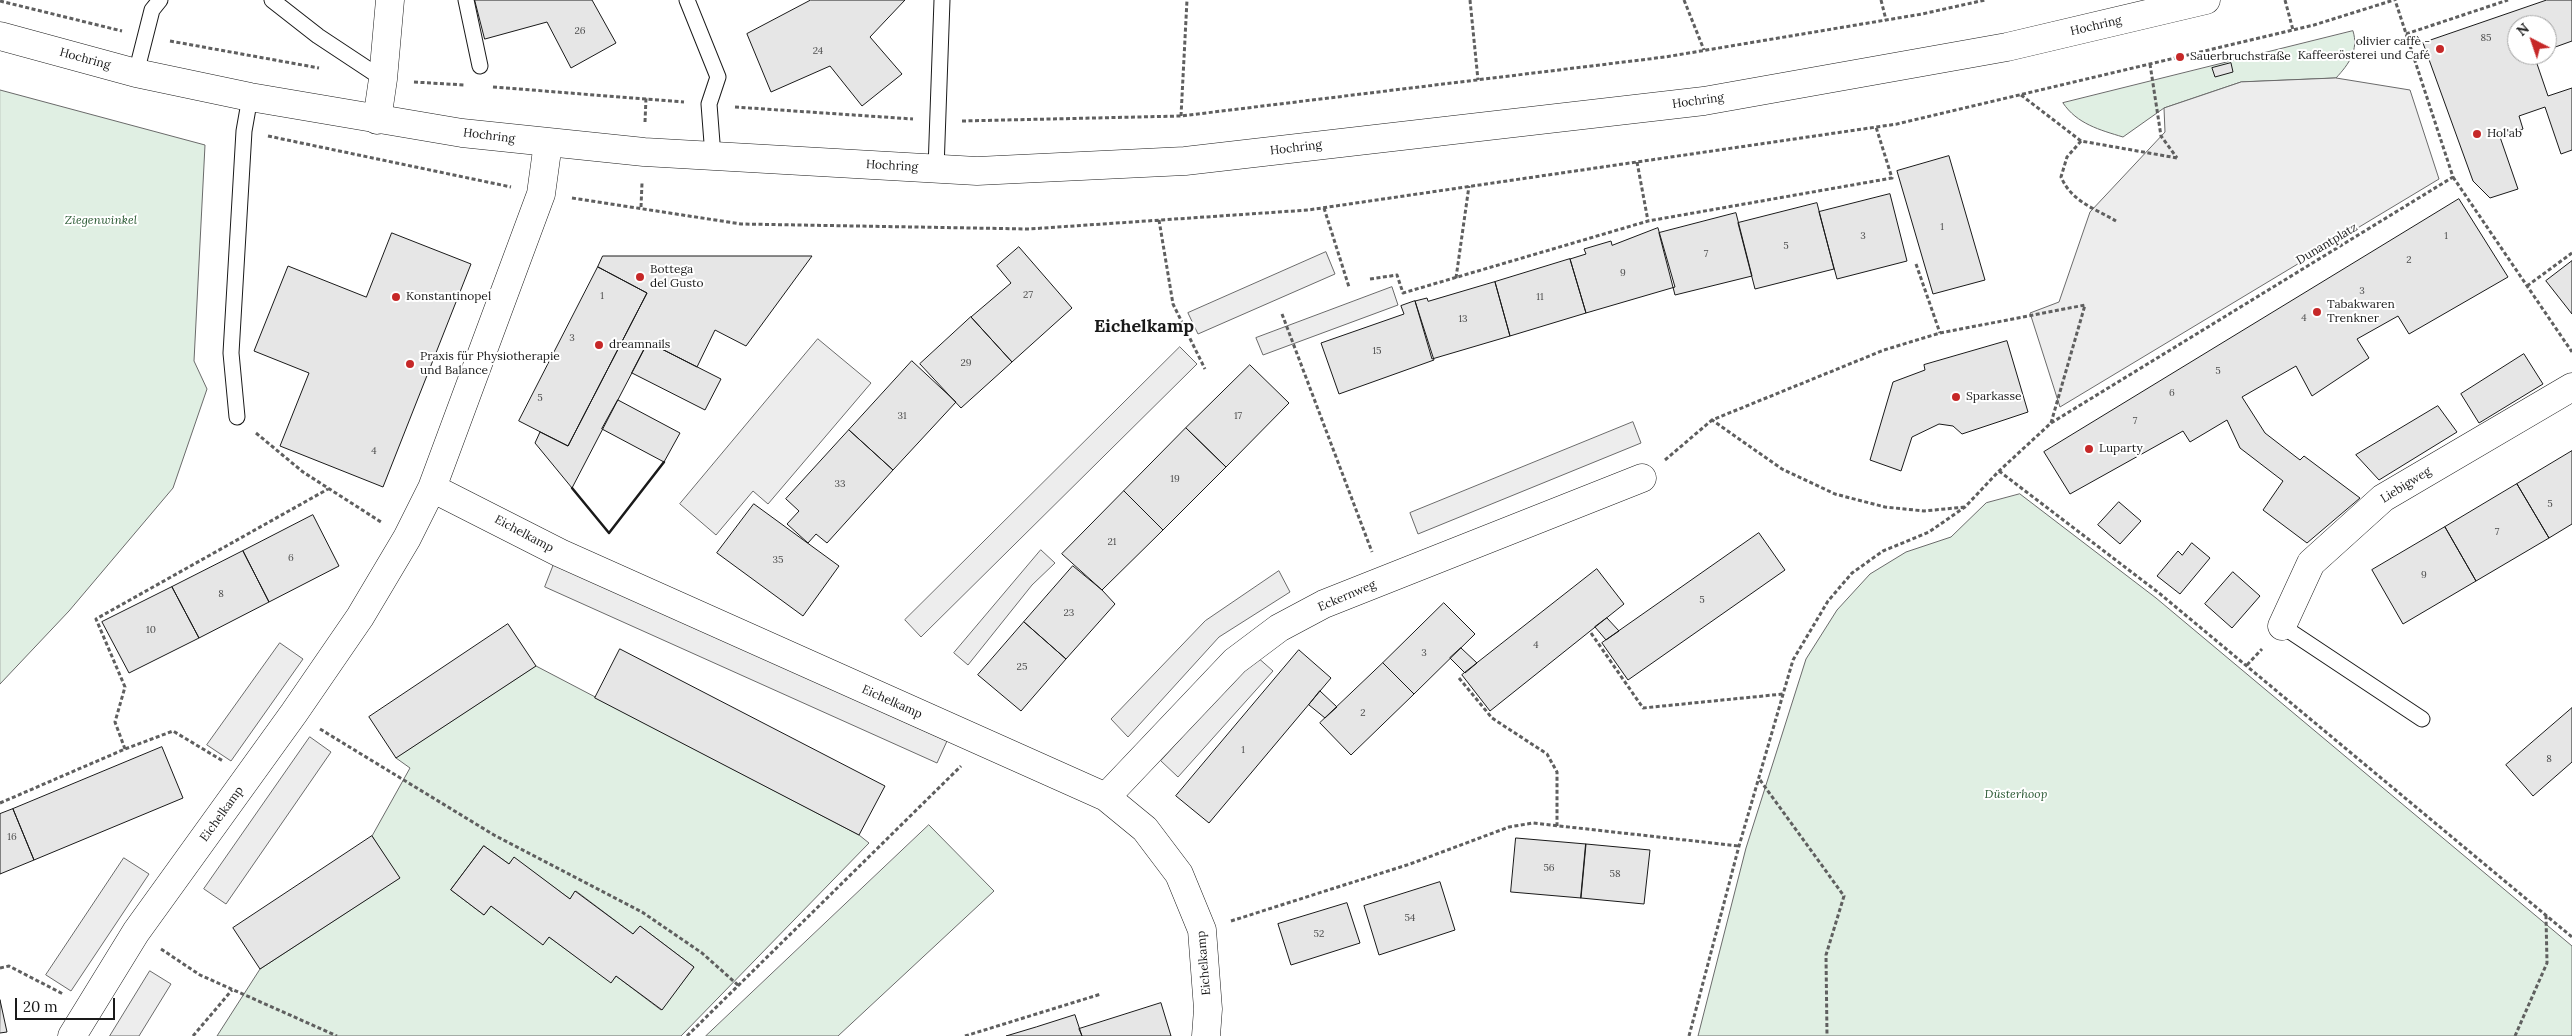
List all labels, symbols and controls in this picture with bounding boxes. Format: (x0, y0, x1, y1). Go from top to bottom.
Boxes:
street label: Hochring (2069, 13, 2123, 39)
north arrow (2507, 15, 2557, 65)
text: N (2513, 19, 2533, 40)
house number: 26 (574, 25, 586, 37)
house number: 85 (2480, 32, 2492, 44)
place label: olivier caffè - Kaffeerösterei und Café (2298, 35, 2430, 63)
marker: olivier caffè - Kaffeerösterei und Café (2434, 43, 2446, 55)
street label: Hochring (58, 45, 112, 73)
house number: 24 (813, 45, 823, 57)
place label: Sauerbruchstraße (2190, 50, 2291, 64)
marker: Sauerbruchstraße (2174, 51, 2186, 63)
street label: Hochring (1671, 90, 1725, 112)
street label: Hochring (462, 126, 516, 146)
place label: Hol'ab (2487, 127, 2522, 141)
marker: Hol'ab (2471, 128, 2483, 140)
street label: Hochring (1269, 138, 1323, 158)
street label: Hochring (866, 157, 918, 175)
park label: Ziegenwinkel (65, 214, 137, 228)
street label: Dunantplatz (2294, 220, 2360, 268)
house number: 1 (1940, 221, 1944, 233)
house number: 3 (1860, 230, 1866, 242)
house number: 1 (2444, 230, 2448, 242)
house number: 5 (1783, 240, 1789, 252)
house number: 7 (1704, 248, 1708, 260)
house number: 2 (2406, 254, 2412, 266)
place label: Bottega del Gusto (650, 263, 704, 291)
house number: 9 (1620, 267, 1626, 279)
marker: Bottega del Gusto (634, 271, 646, 283)
house number: 3 (2359, 285, 2365, 297)
house number: 27 (1023, 289, 1033, 301)
place label: Konstantinopel (406, 290, 491, 304)
house number: 1 (600, 290, 604, 302)
marker: Konstantinopel (390, 291, 402, 303)
house number: 11 (1536, 291, 1544, 303)
place label: Tabakwaren Trenkner (2327, 298, 2395, 326)
marker: Tabakwaren Trenkner (2311, 306, 2323, 318)
house number: 4 (2301, 312, 2307, 324)
house number: 13 (1458, 313, 1468, 325)
district label: Eichelkamp (1094, 316, 1194, 338)
house number: 3 (569, 332, 575, 344)
place label: dreamnails (609, 338, 670, 352)
marker: dreamnails (593, 339, 605, 351)
house number: 15 (1372, 345, 1382, 357)
place label: Praxis für Physiotherapie und Balance (420, 350, 560, 378)
house number: 29 (960, 357, 972, 369)
marker: Praxis für Physiotherapie und Balance (404, 358, 416, 370)
house number: 5 (2215, 365, 2221, 377)
house number: 6 (2169, 387, 2175, 399)
place label: Sparkasse (1966, 390, 2021, 404)
marker: Sparkasse (1950, 391, 1962, 403)
house number: 5 (537, 392, 543, 404)
house number: 31 (897, 410, 907, 422)
house number: 17 (1234, 410, 1242, 422)
house number: 7 (2133, 415, 2137, 427)
place label: Luparty (2099, 442, 2143, 456)
marker: Luparty (2083, 443, 2095, 455)
house number: 4 (371, 445, 377, 457)
street label: Liebigweg (2378, 464, 2434, 506)
house number: 19 (1170, 473, 1180, 485)
house number: 33 (834, 478, 846, 490)
house number: 5 (2547, 498, 2553, 510)
street label: Eichelkamp (492, 512, 556, 556)
house number: 7 (2495, 526, 2499, 538)
house number: 21 (1107, 536, 1117, 548)
house number: 6 (288, 552, 294, 564)
house number: 35 (772, 554, 784, 566)
house number: 9 (2421, 569, 2427, 581)
street label: Eckernweg (1316, 577, 1378, 615)
house number: 8 (218, 588, 224, 600)
house number: 5 (1699, 594, 1705, 606)
house number: 23 (1064, 607, 1074, 619)
house number: 10 (146, 624, 156, 636)
house number: 4 (1533, 639, 1539, 651)
house number: 3 (1421, 647, 1427, 659)
house number: 25 (1017, 661, 1027, 673)
street label: Eichelkamp (860, 682, 924, 722)
house number: 2 (1360, 707, 1366, 719)
house number: 1 (1241, 744, 1245, 756)
house number: 8 (2546, 753, 2552, 765)
street label: Eichelkamp (197, 784, 247, 844)
park label: Düsterhoop (1985, 788, 2047, 802)
house number: 16 (7, 831, 17, 843)
house number: 56 (1543, 862, 1555, 874)
house number: 58 (1609, 868, 1621, 880)
house number: 54 (1405, 912, 1415, 924)
house number: 52 (1314, 928, 1324, 940)
street label: Eichelkamp (1194, 930, 1214, 996)
scale bar (18, 988, 118, 1020)
text: 20 m (23, 997, 58, 1016)

